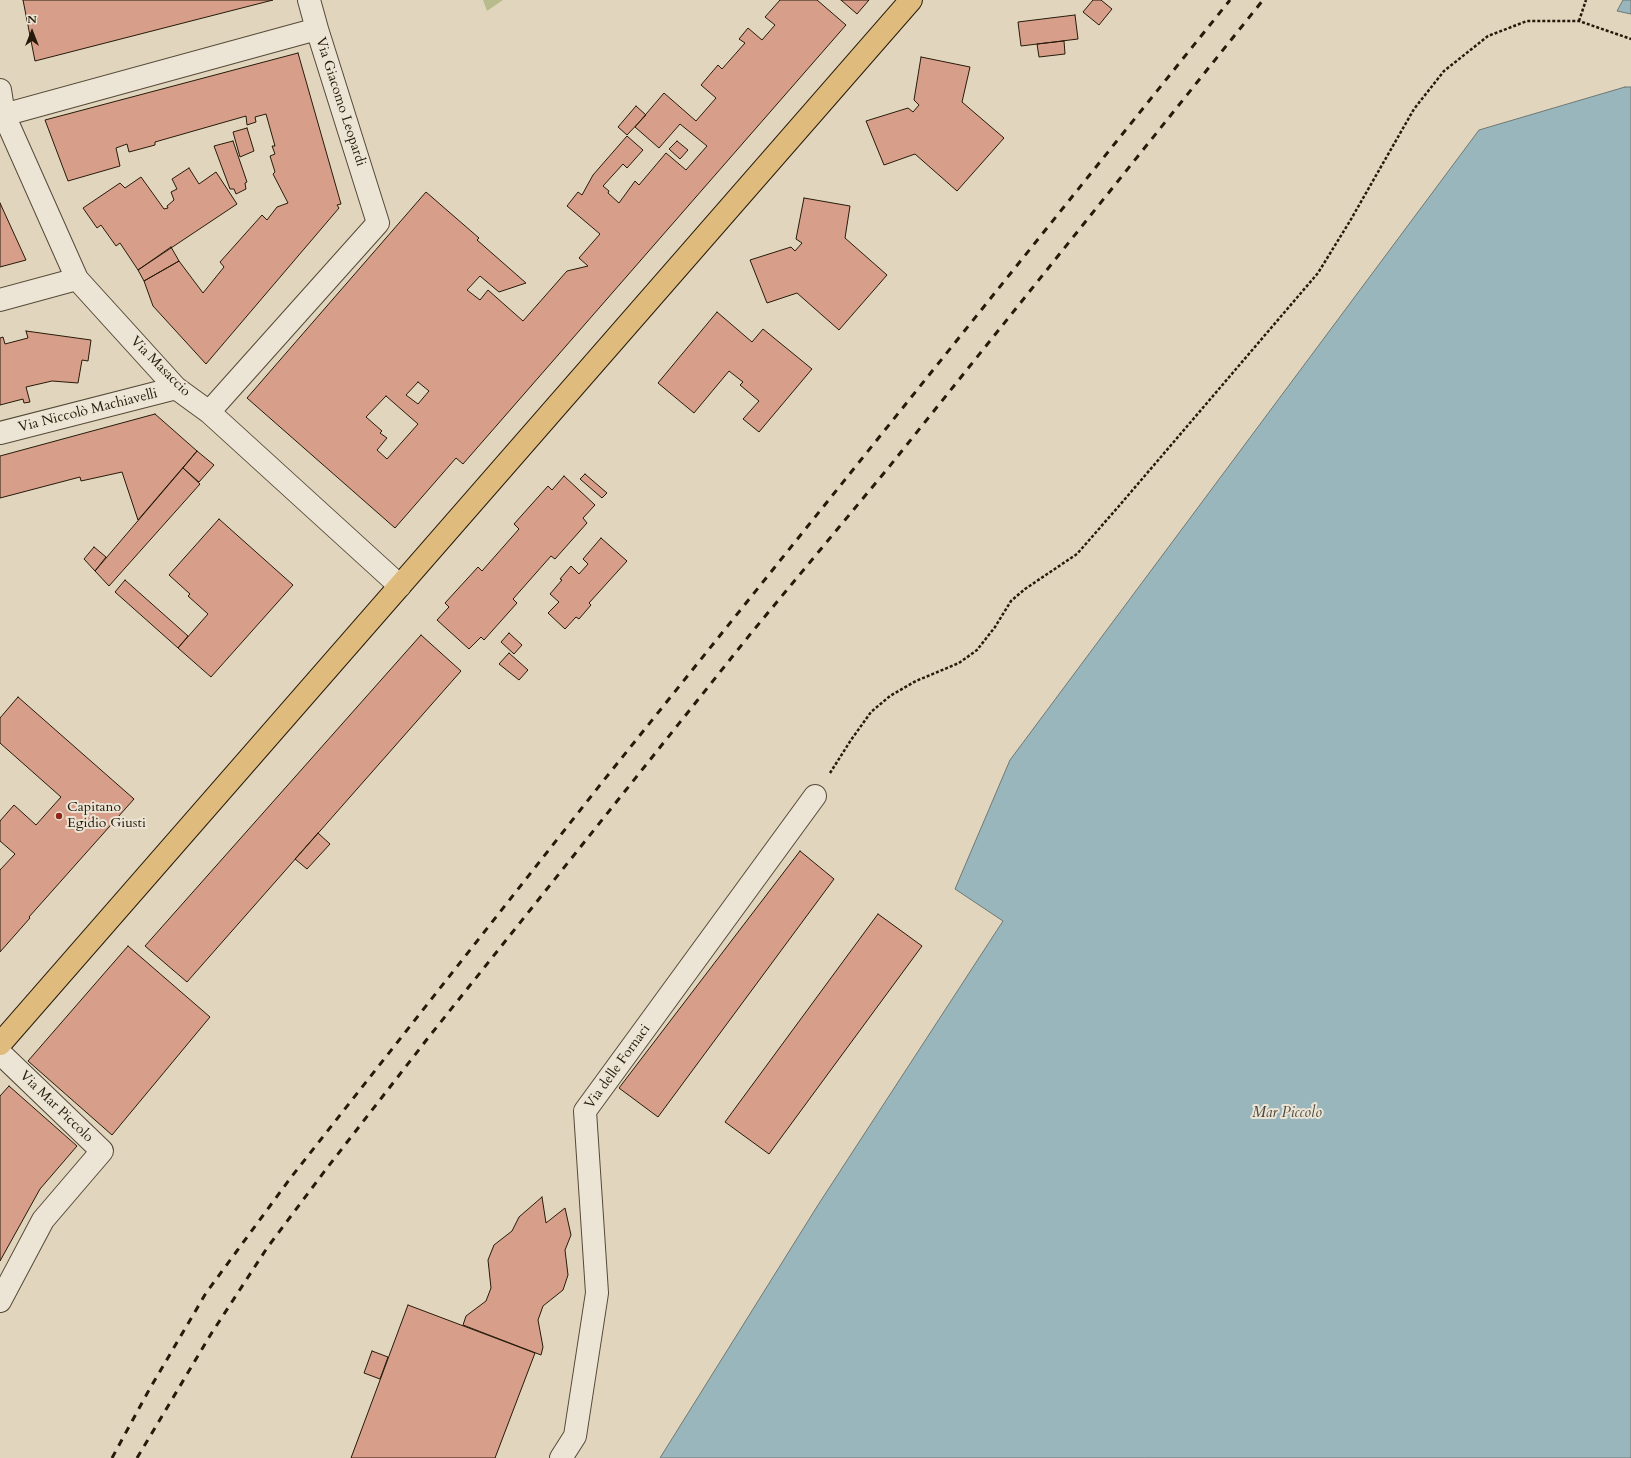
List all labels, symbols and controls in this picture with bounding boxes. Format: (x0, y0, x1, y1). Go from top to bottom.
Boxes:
north arrow (12, 12, 52, 52)
text: N (27, 12, 37, 27)
street label: Via Giacomo Leopardi (311, 35, 369, 169)
street label: Via Masaccio (126, 333, 194, 401)
street label: Via Niccolò Machiavelli (17, 386, 159, 436)
place label: Capitano Egidio Giusti (67, 800, 146, 832)
marker: Capitano Egidio Giusti (54, 811, 64, 821)
street label: Via delle Fornaci (582, 1022, 654, 1112)
street label: Via Mar Piccolo (16, 1068, 96, 1146)
water label: Mar Piccolo (1252, 1105, 1322, 1123)

